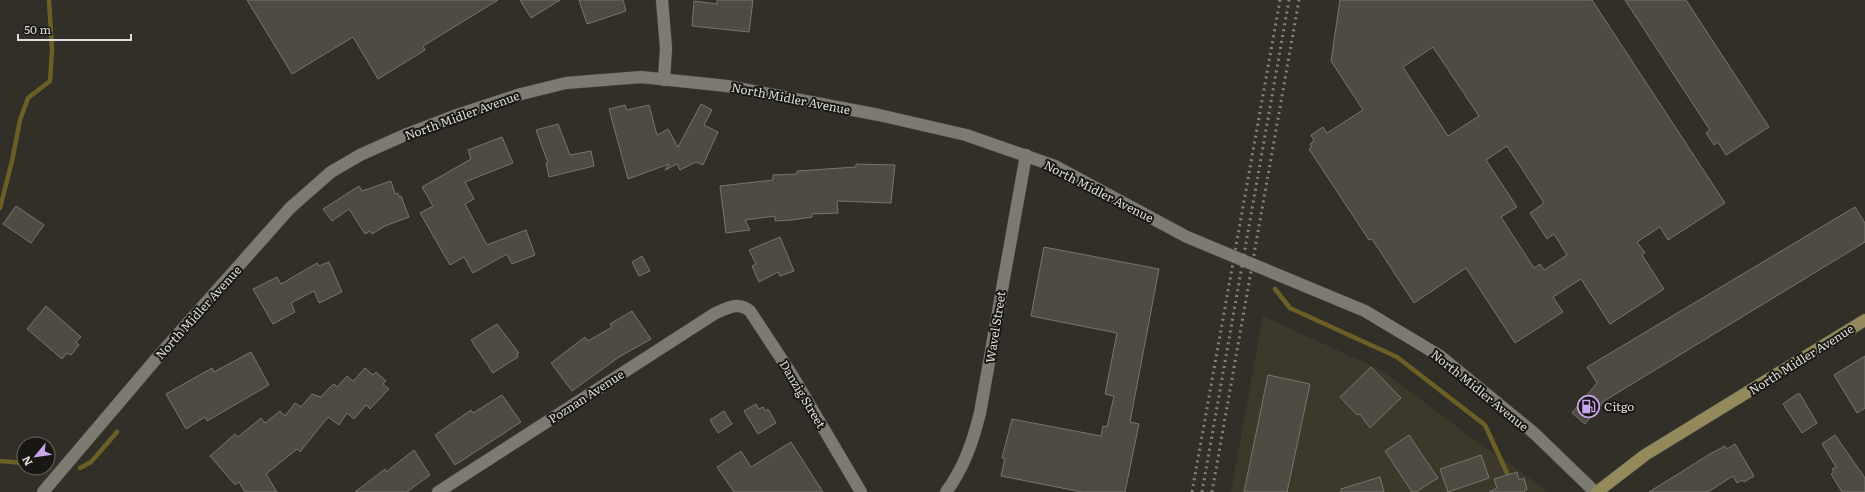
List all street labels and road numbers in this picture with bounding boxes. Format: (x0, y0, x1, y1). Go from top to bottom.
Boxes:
street label: North Midler Avenue (730, 78, 852, 118)
street label: North Midler Avenue (402, 86, 522, 144)
street label: North Midler Avenue (1041, 156, 1157, 226)
street label: North Midler Avenue (151, 261, 245, 363)
street label: Wavel Street (980, 290, 1010, 364)
street label: North Midler Avenue (1745, 319, 1857, 399)
street label: North Midler Avenue (1427, 345, 1533, 435)
street label: Danzig Street (776, 356, 831, 432)
street label: Poznan Avenue (545, 365, 627, 427)

